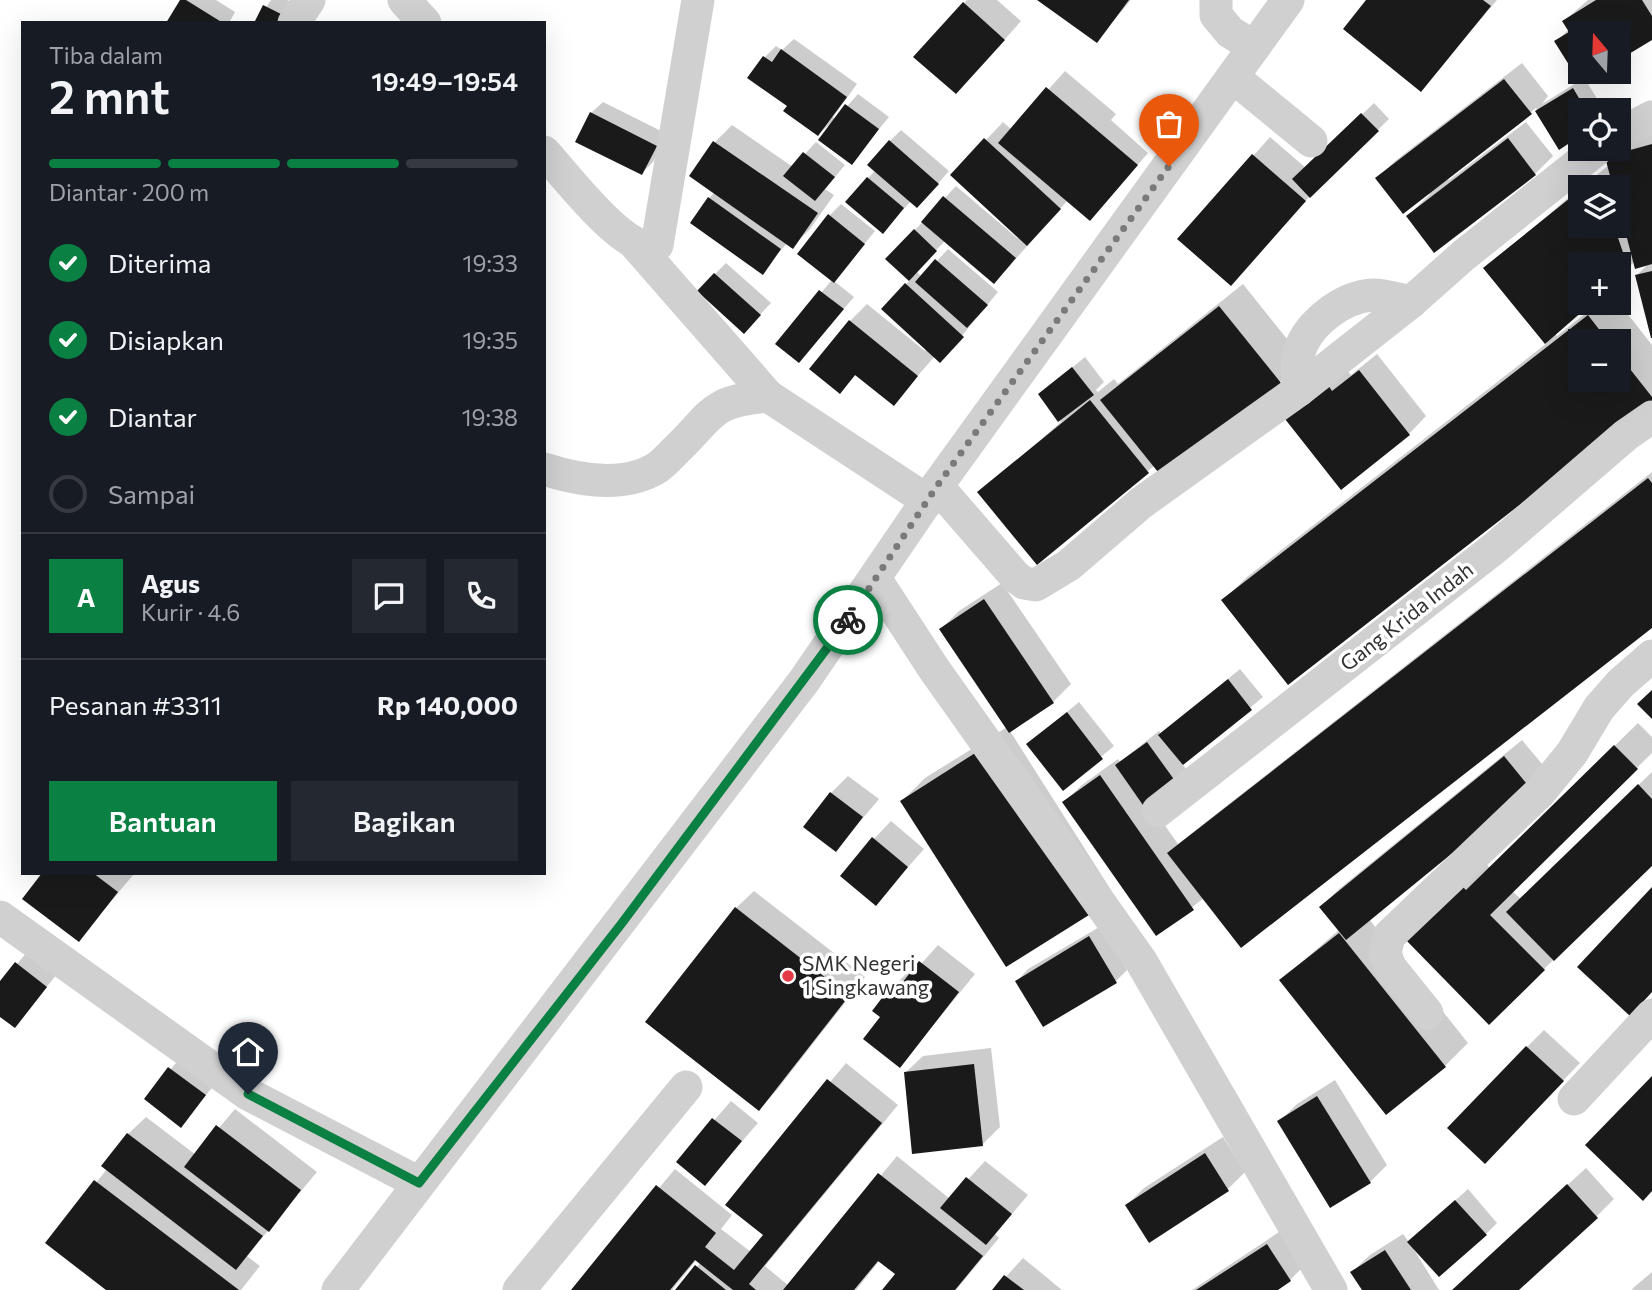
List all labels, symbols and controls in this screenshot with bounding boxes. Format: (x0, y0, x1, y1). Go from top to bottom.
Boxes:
north arrow (1568, 21, 1631, 84)
map controls (1568, 21, 1631, 392)
text: Tiba dalam (49, 41, 163, 69)
text: 19:49–19:54 (371, 65, 518, 96)
text: 2 mnt (49, 67, 170, 123)
pin (1139, 94, 1199, 166)
button: locate (1568, 98, 1631, 161)
icon: bag (1150, 105, 1188, 143)
button: layers (1568, 175, 1631, 238)
text: Diantar · 200 m (49, 178, 209, 206)
icon: check (49, 244, 87, 282)
text: Diterima (108, 247, 211, 278)
text: 19:33 (463, 249, 518, 277)
button: + (1568, 252, 1631, 315)
icon: check (49, 321, 87, 359)
text: Disiapkan (108, 324, 224, 355)
text: 19:35 (462, 326, 518, 354)
button: − (1568, 329, 1631, 392)
icon: check (49, 398, 87, 436)
text: Diantar (108, 401, 197, 432)
text: 19:38 (462, 403, 518, 431)
text: Sampai (108, 478, 195, 509)
street label: Gang Krida Indah (1335, 556, 1478, 675)
button: chat (352, 559, 426, 633)
button: phone (444, 559, 518, 633)
text: Agus (141, 567, 200, 598)
text: A (77, 581, 95, 612)
courier (813, 585, 883, 655)
text: Kurir · 4.6 (141, 598, 240, 626)
icon: bike (829, 601, 867, 639)
text: Pesanan #3311 (49, 689, 222, 720)
text: Rp 140,000 (377, 689, 518, 720)
button: Bantuan (49, 781, 277, 861)
button: Bagikan (291, 781, 518, 861)
place label: SMK Negeri 1 Singkawang (802, 950, 929, 999)
marker: SMK Negeri 1 Singkawang (780, 968, 796, 984)
pin (218, 1022, 278, 1094)
icon: home (229, 1033, 267, 1071)

